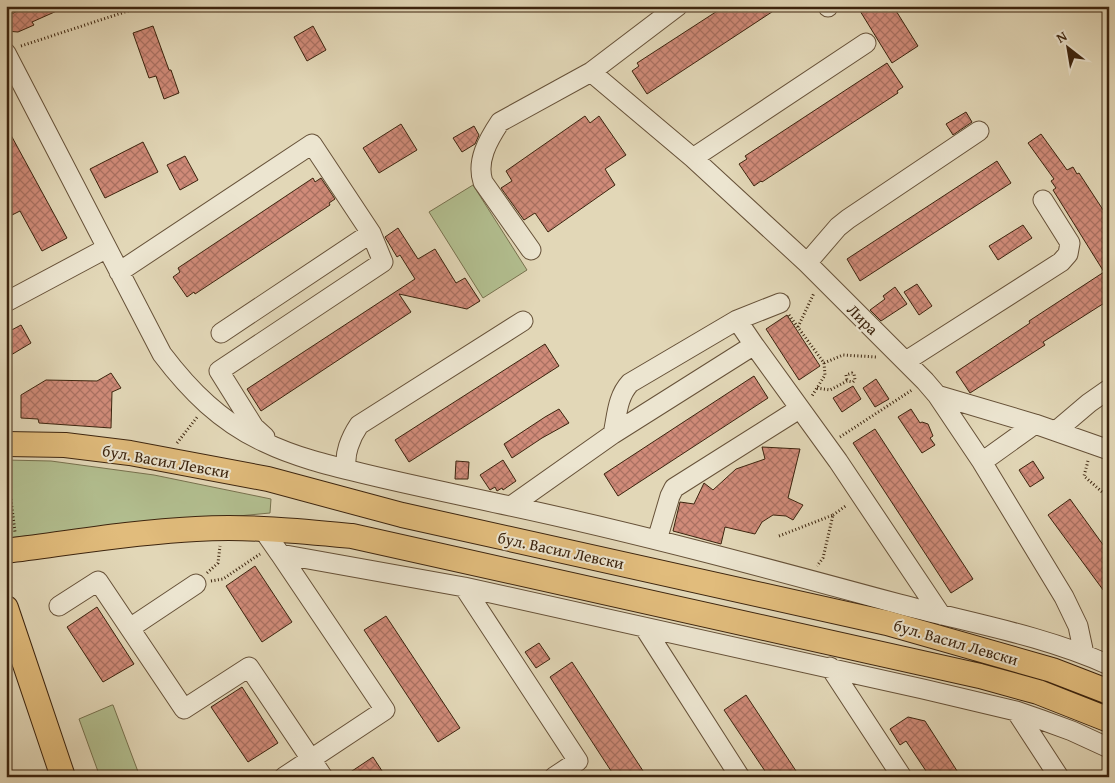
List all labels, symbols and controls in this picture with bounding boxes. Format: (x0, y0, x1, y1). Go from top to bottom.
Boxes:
north arrow (1042, 22, 1092, 72)
text: N (1052, 26, 1071, 48)
street label: Лира (842, 298, 884, 340)
street label: бул. Васил Левски (101, 438, 232, 484)
street label: бул. Васил Левски (496, 525, 627, 575)
street label: бул. Васил Левски (891, 613, 1022, 671)

